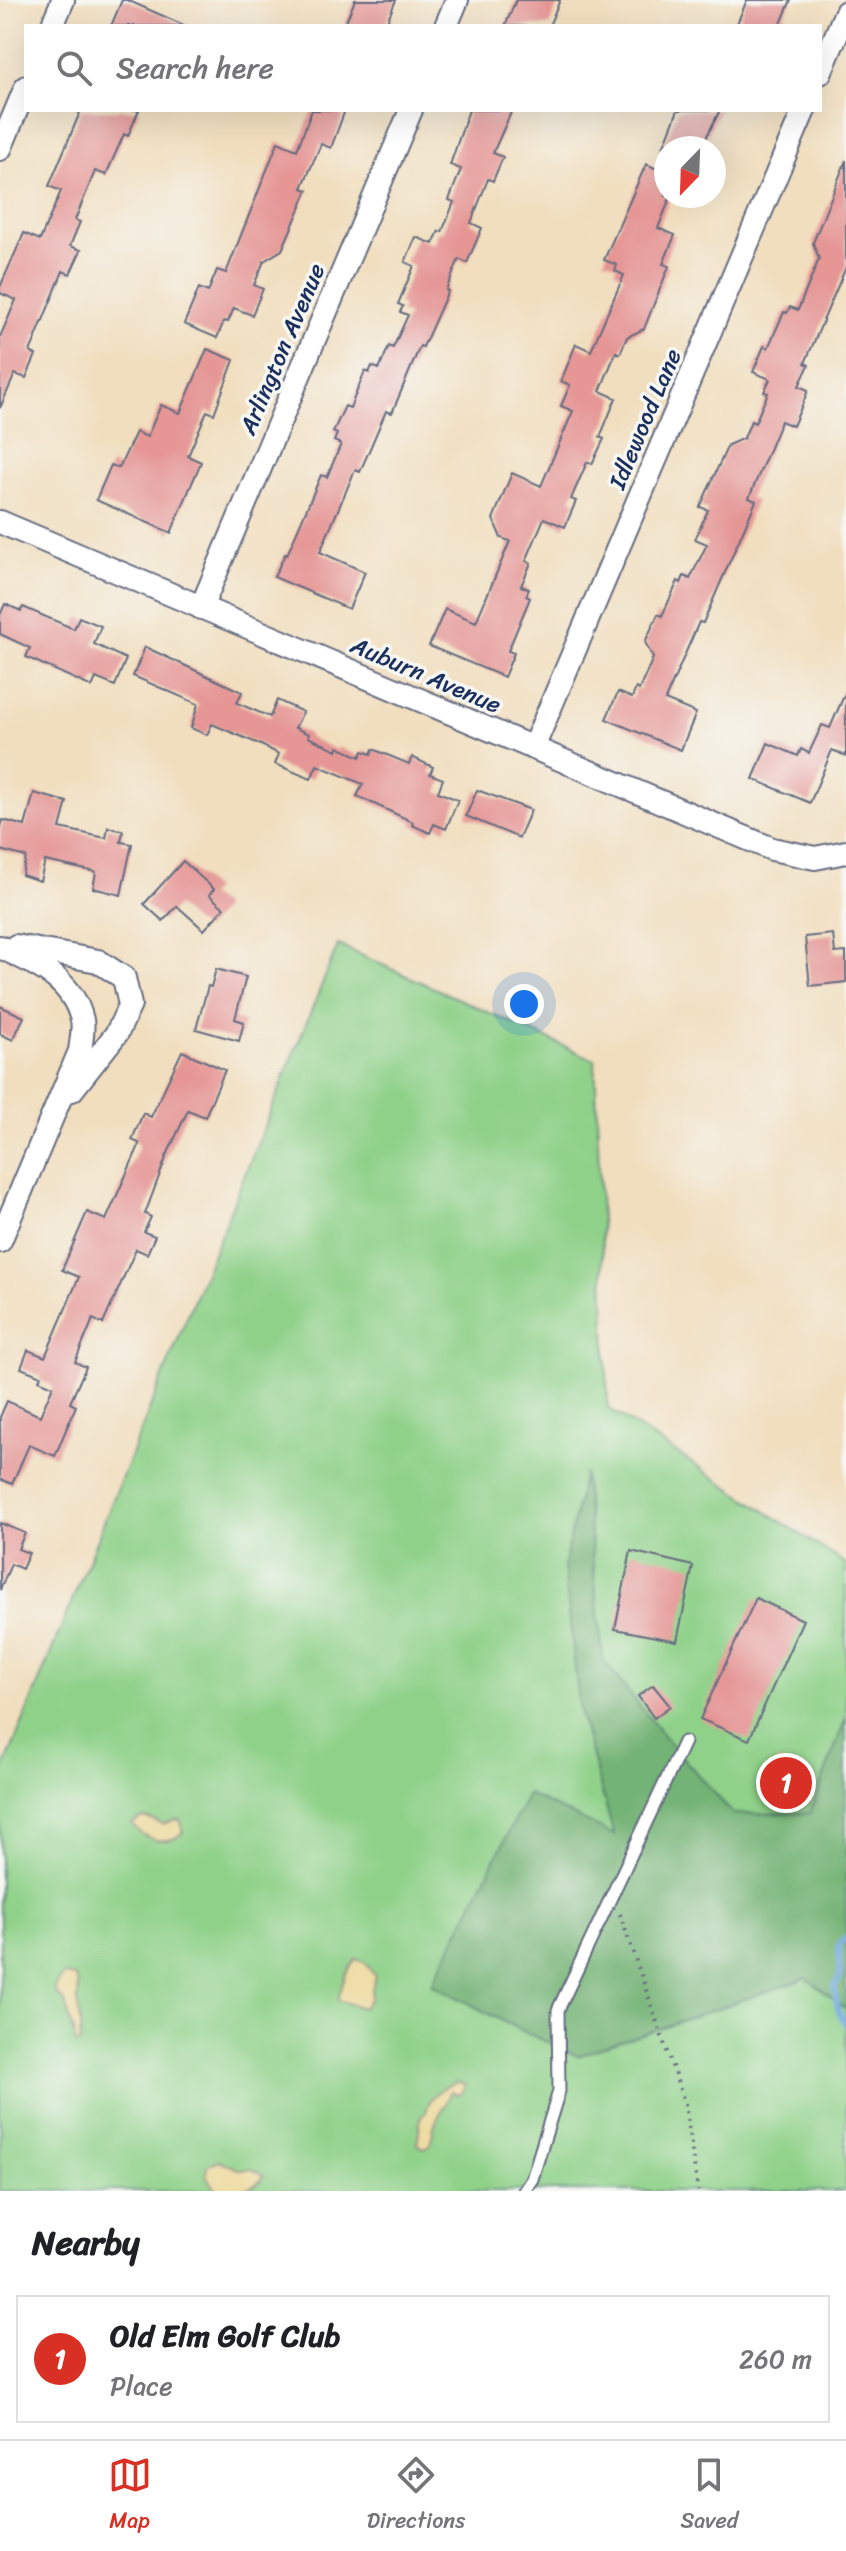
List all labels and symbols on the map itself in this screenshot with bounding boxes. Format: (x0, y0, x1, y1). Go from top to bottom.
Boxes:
north arrow (654, 136, 726, 208)
street label: Arlington Avenue (227, 257, 337, 442)
street label: Idlewood Lane (596, 342, 693, 497)
street label: Auburn Avenue (343, 624, 508, 726)
your location (504, 984, 544, 1024)
pin: 1 (760, 1753, 812, 1813)

